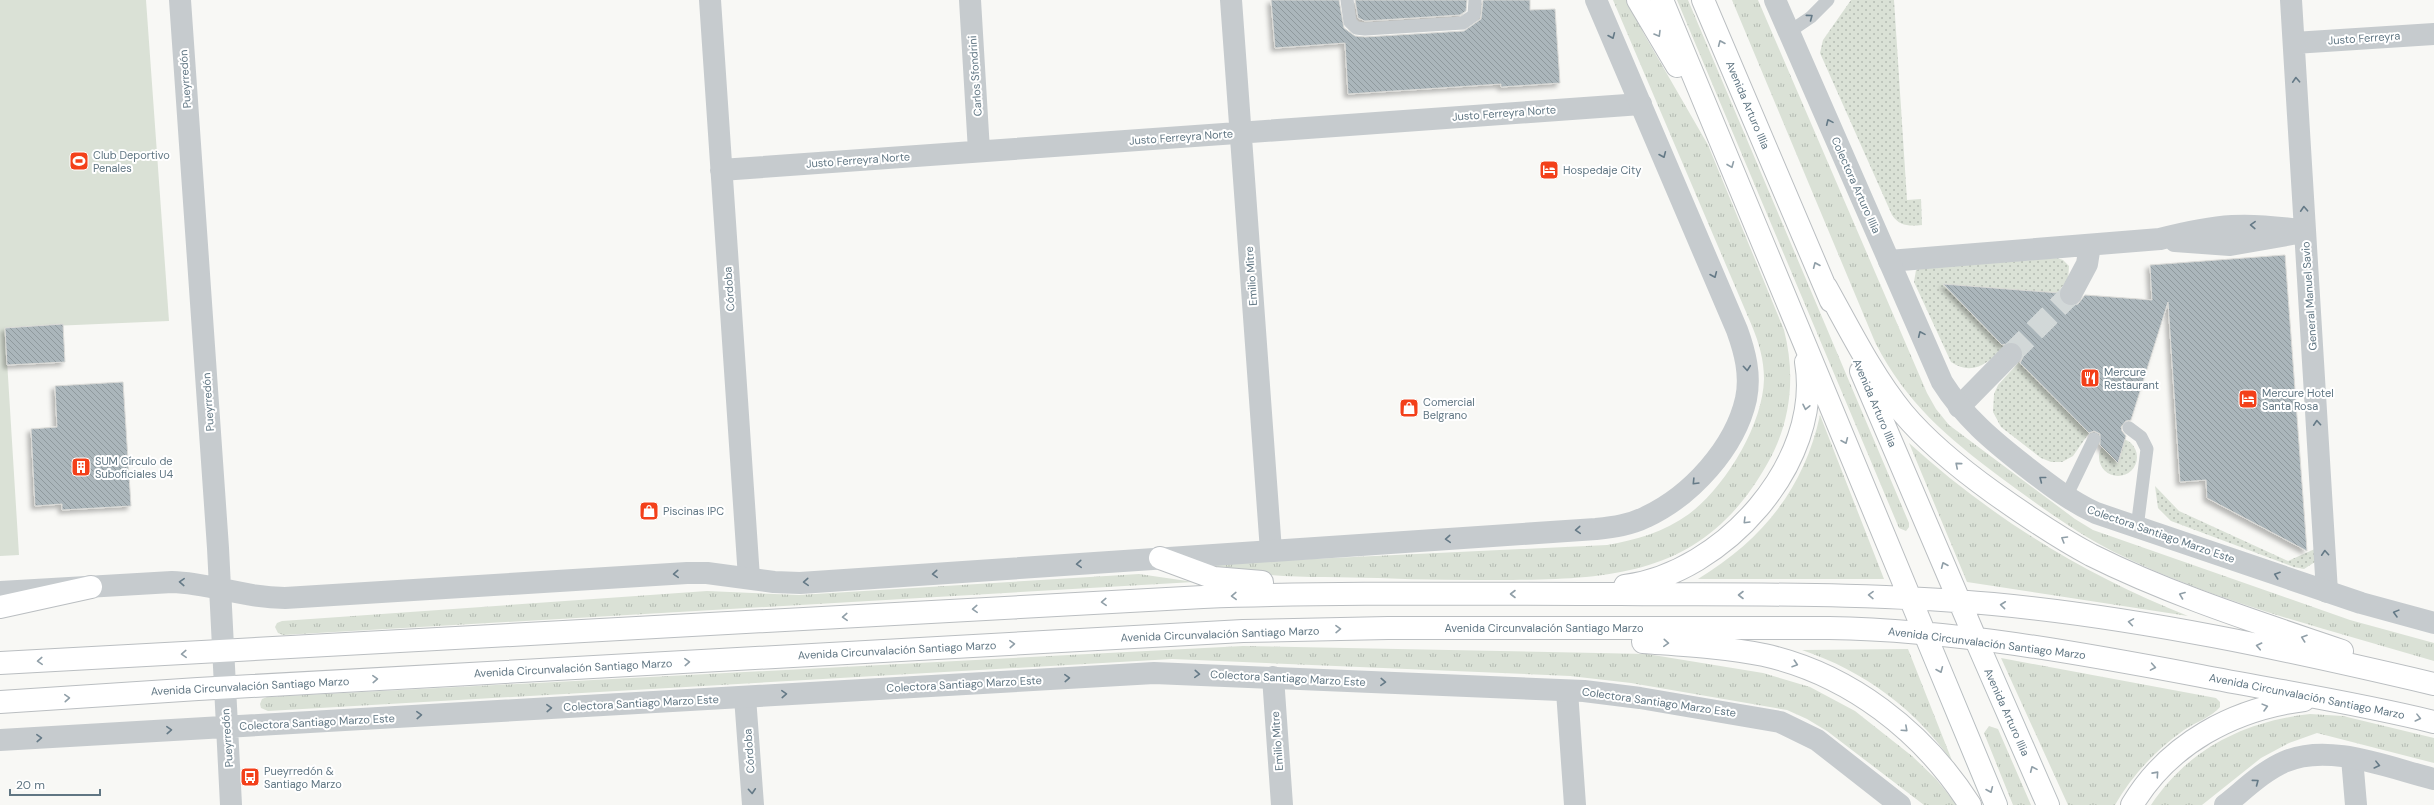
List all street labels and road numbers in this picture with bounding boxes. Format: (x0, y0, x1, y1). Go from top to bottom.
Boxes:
street label: Justo Ferreyra (2327, 28, 2401, 48)
street label: Carlos Sfondrini (965, 35, 985, 117)
street label: Pueyrredón (176, 49, 194, 109)
street label: Avenida Arturo Illia (1723, 59, 1773, 151)
street label: Justo Ferreyra Norte (1452, 102, 1556, 124)
street label: Justo Ferreyra Norte (1129, 126, 1233, 148)
street label: Colectora Arturo Illia (1828, 135, 1884, 236)
street label: Justo Ferreyra Norte (806, 149, 910, 171)
street label: General Manuel Savio (2298, 241, 2320, 351)
street label: Emilio Mitre (1242, 246, 1260, 306)
street label: Córdoba (720, 266, 738, 312)
street label: Avenida Arturo Illia (1850, 357, 1900, 449)
street label: Pueyrredón (199, 372, 217, 432)
street label: Colectora Santiago Marzo Este (2085, 502, 2237, 566)
street label: Avenida Circunvalación Santiago Marzo (1445, 621, 1643, 635)
street label: Avenida Circunvalación Santiago Marzo (1120, 624, 1320, 644)
street label: Avenida Circunvalación Santiago Marzo (1887, 624, 2087, 662)
street label: Avenida Circunvalación Santiago Marzo (797, 638, 997, 662)
street label: Avenida Circunvalación Santiago Marzo (473, 656, 673, 680)
street label: Avenida Arturo Illia (1981, 666, 2033, 758)
street label: Colectora Santiago Marzo Este (1210, 667, 1366, 689)
street label: Avenida Circunvalación Santiago Marzo (2208, 670, 2406, 722)
street label: Colectora Santiago Marzo Este (886, 673, 1042, 695)
street label: Avenida Circunvalación Santiago Marzo (150, 674, 350, 698)
street label: Colectora Santiago Marzo Este (1581, 684, 1737, 720)
street label: Colectora Santiago Marzo Este (563, 692, 719, 714)
street label: Pueyrredón (218, 708, 236, 768)
street label: Colectora Santiago Marzo Este (239, 711, 395, 733)
street label: Emilio Mitre (1268, 711, 1286, 771)
street label: Córdoba (740, 728, 758, 774)

